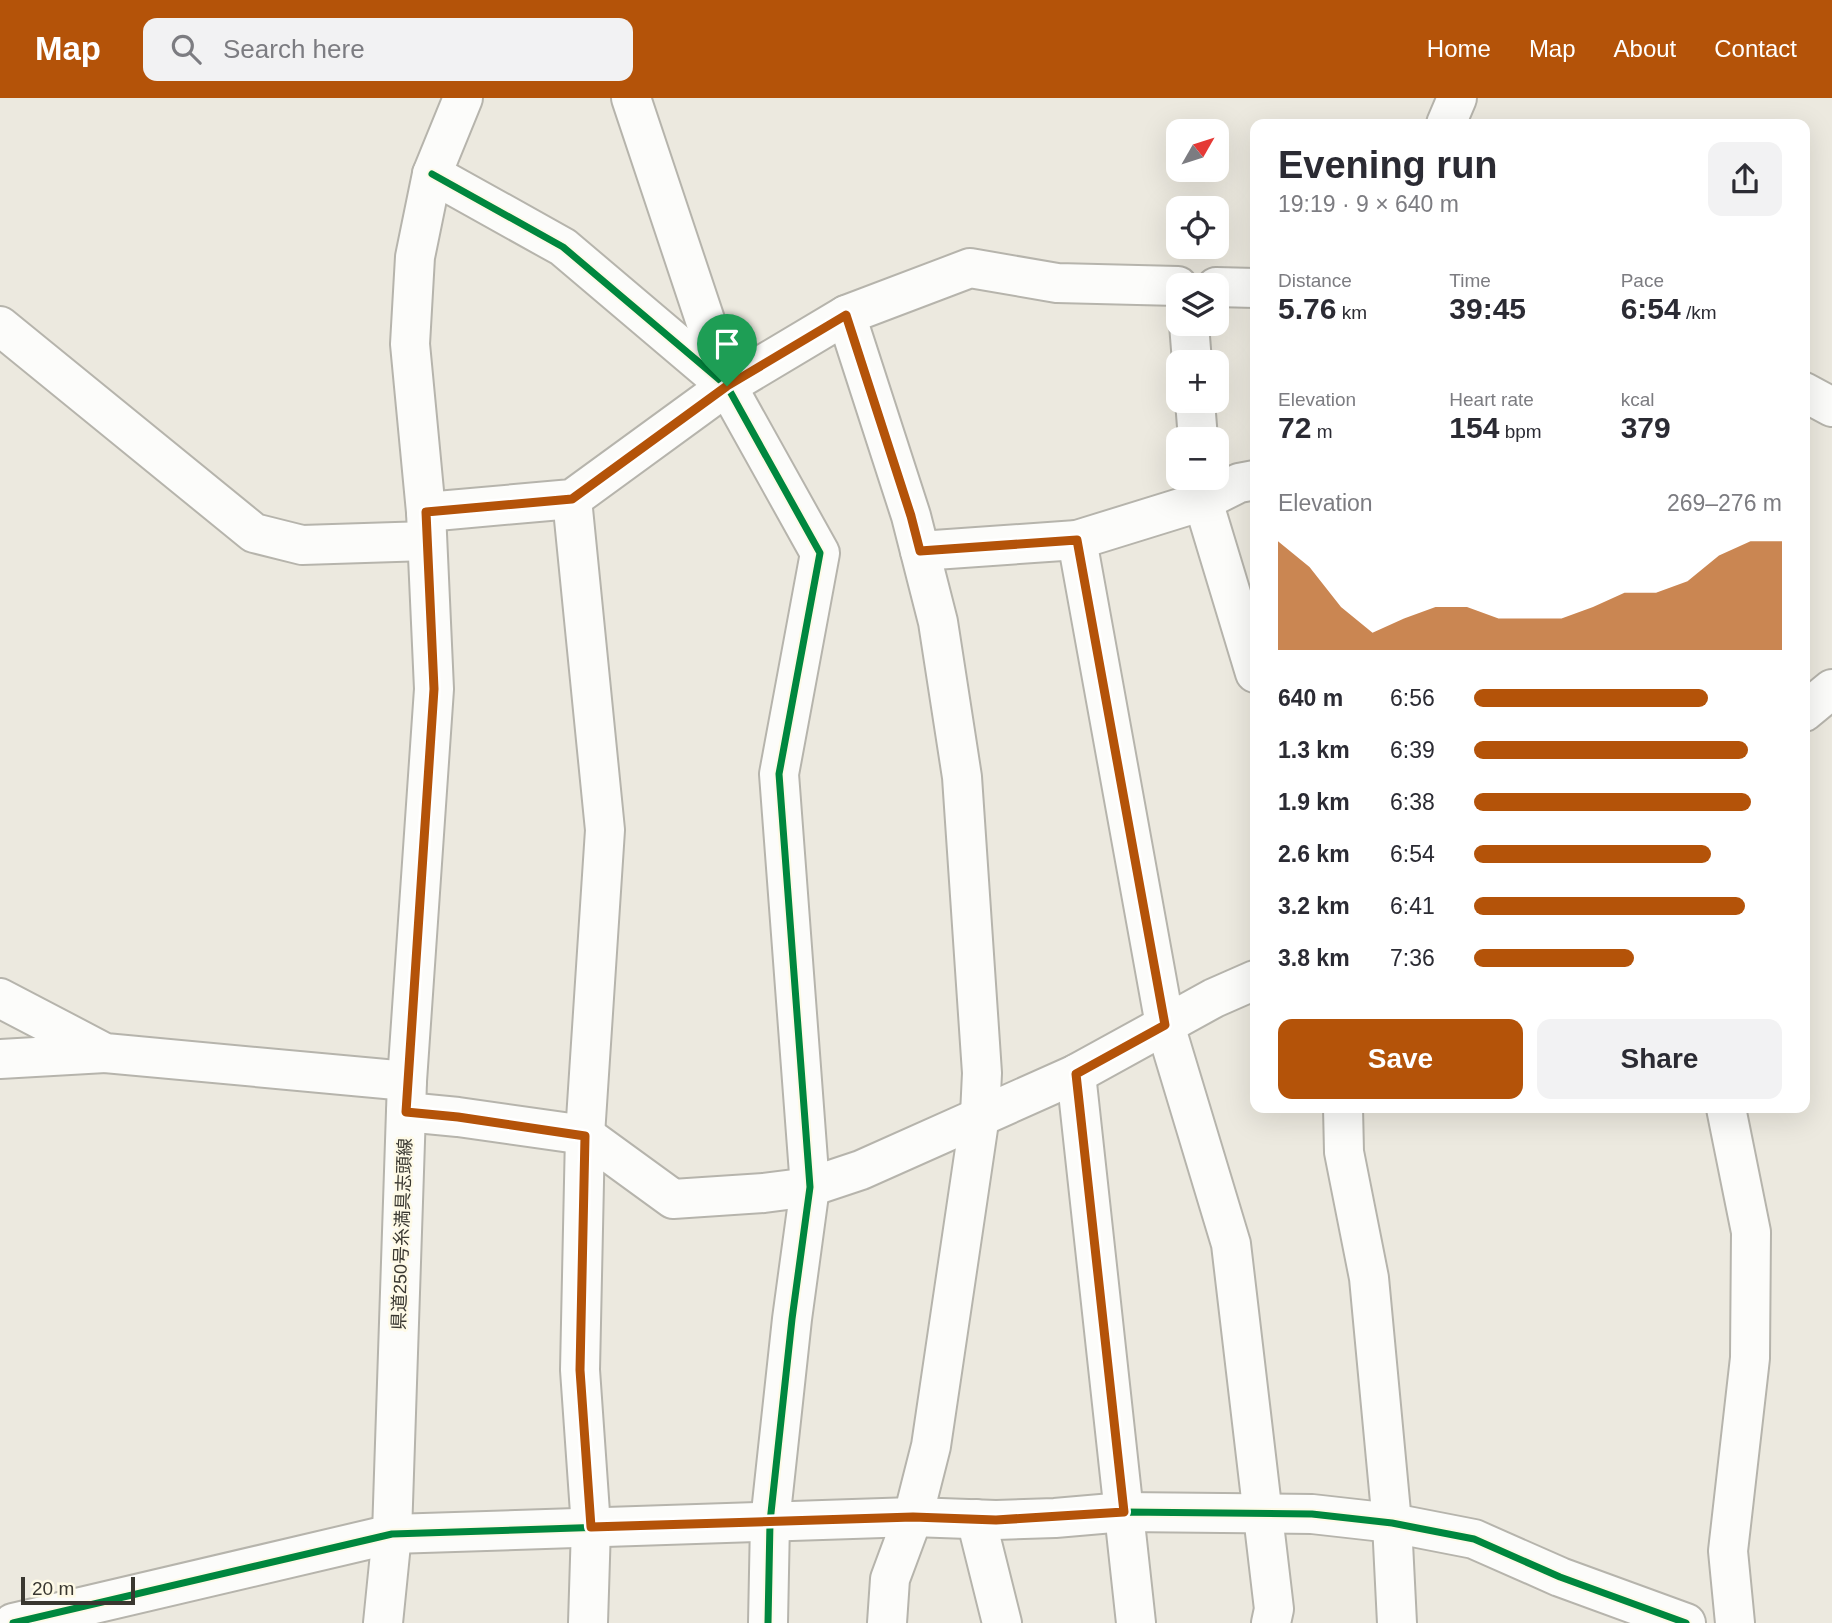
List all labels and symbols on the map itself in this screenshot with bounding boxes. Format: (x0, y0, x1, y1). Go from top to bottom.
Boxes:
north arrow (1166, 119, 1228, 182)
pin (697, 314, 757, 386)
street label: 県道250号糸満具志頭線 (389, 1138, 415, 1330)
scale bar (21, 1574, 135, 1606)

